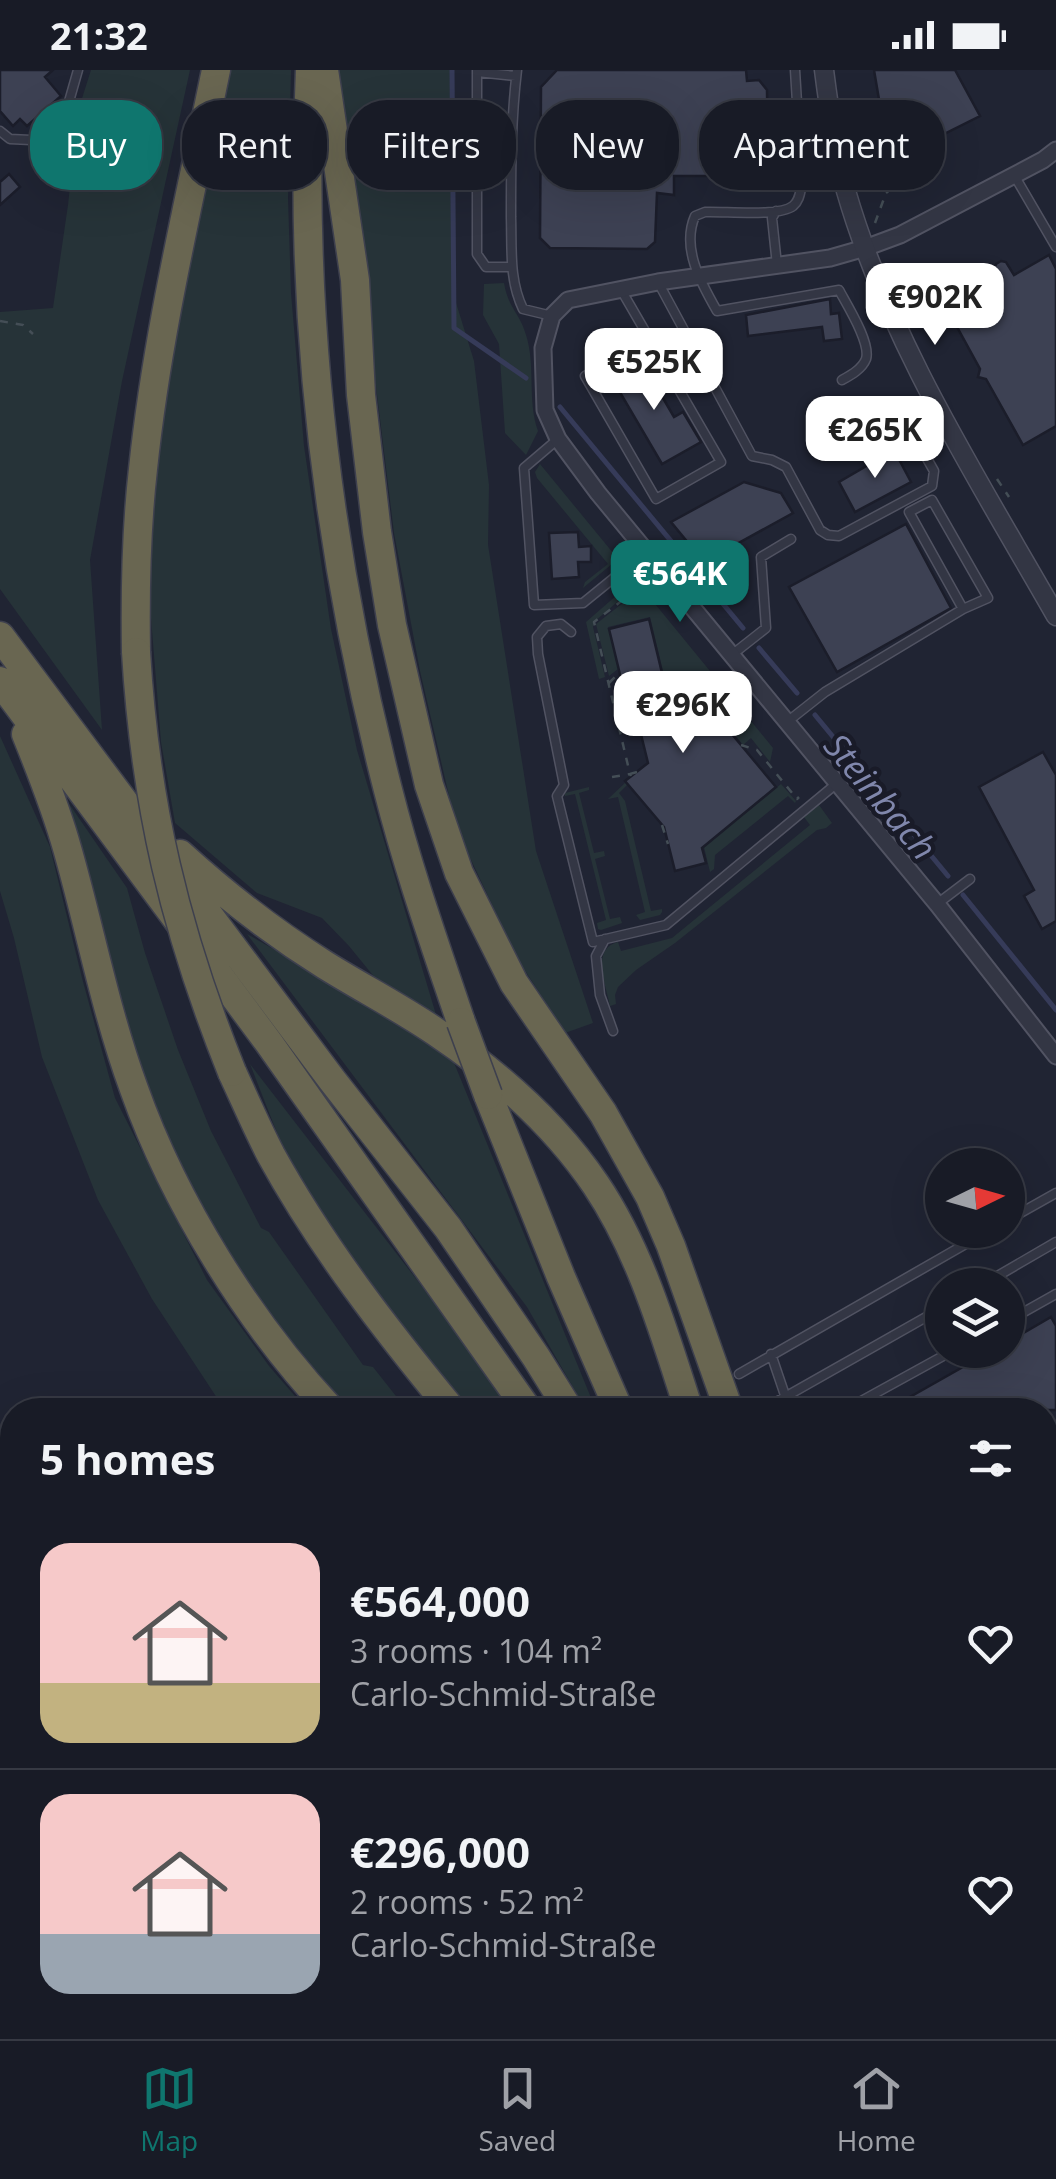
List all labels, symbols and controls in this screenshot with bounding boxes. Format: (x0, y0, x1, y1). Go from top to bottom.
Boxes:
text: 21:32 (50, 9, 148, 61)
chip: Buy (30, 100, 162, 190)
chip: Rent (182, 100, 327, 190)
chip: Filters (347, 100, 516, 190)
chip: New (536, 100, 679, 190)
chip: Apartment (699, 100, 945, 190)
pin: €902K (865, 263, 1005, 348)
text: €902K (888, 274, 982, 317)
pin: €525K (584, 328, 724, 413)
text: €525K (607, 339, 701, 382)
pin: €265K (805, 396, 945, 481)
text: €265K (828, 407, 922, 450)
pin: €564K (610, 540, 750, 625)
text: €564K (633, 551, 727, 594)
pin: €296K (613, 671, 753, 756)
text: €296K (636, 682, 730, 725)
water label: Steinbach (814, 723, 948, 869)
north arrow (925, 1148, 1025, 1248)
map controls (925, 1148, 1025, 1368)
button: layers (925, 1268, 1025, 1368)
text: 5 homes (40, 1430, 215, 1487)
icon: filters (963, 1431, 1018, 1486)
text: €564,000 (350, 1572, 530, 1629)
icon: home (120, 1583, 240, 1703)
icon: heart (963, 1616, 1018, 1671)
text: 3 rooms · 104 m² (350, 1629, 602, 1672)
text: Carlo-Schmid-Straße (350, 1672, 656, 1715)
text: €296,000 (350, 1823, 530, 1880)
icon: home (120, 1834, 240, 1954)
icon: heart (963, 1867, 1018, 1922)
text: 2 rooms · 52 m² (350, 1880, 584, 1923)
text: Carlo-Schmid-Straße (350, 1923, 656, 1966)
tab: Map (140, 2061, 198, 2159)
tab: Saved (478, 2061, 556, 2159)
tab: Home (837, 2061, 916, 2159)

